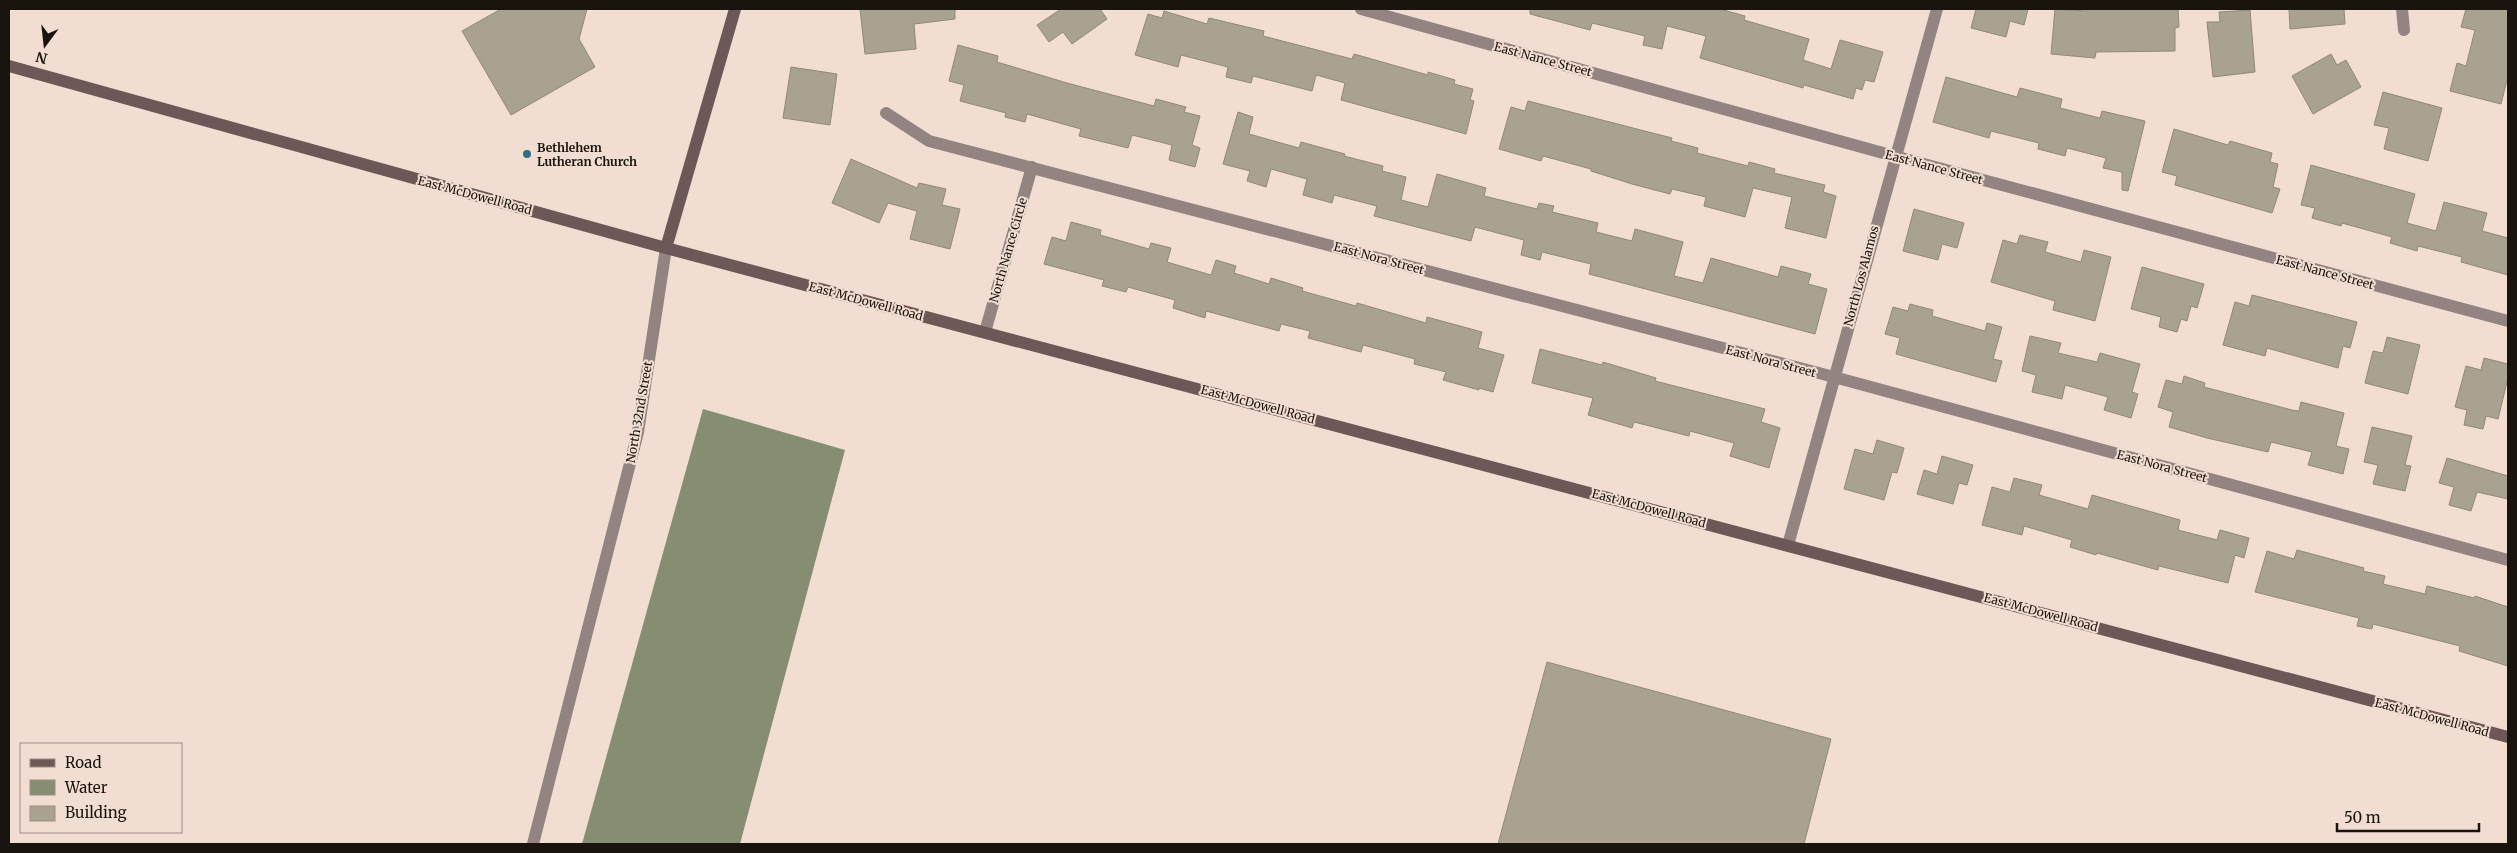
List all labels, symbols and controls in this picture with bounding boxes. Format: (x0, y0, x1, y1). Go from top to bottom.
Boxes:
north arrow (20, 20, 70, 70)
street label: East Nance Street (1492, 39, 1594, 79)
text: N (34, 47, 49, 68)
place label: Bethlehem Lutheran Church (537, 140, 637, 169)
street label: East Nance Street (1883, 147, 1985, 187)
marker: Bethlehem Lutheran Church (521, 148, 533, 160)
street label: East McDowell Road (416, 173, 534, 217)
street label: North Nance Circle (986, 196, 1030, 304)
street label: North Los Alamos (1840, 224, 1882, 328)
street label: East Nora Street (1332, 239, 1426, 277)
street label: East Nance Street (2274, 252, 2376, 292)
street label: East McDowell Road (807, 279, 925, 323)
street label: East Nora Street (1724, 342, 1818, 380)
street label: North 32nd Street (623, 360, 655, 464)
street label: East McDowell Road (1199, 382, 1317, 426)
street label: East Nora Street (2115, 447, 2209, 485)
street label: East McDowell Road (1590, 486, 1708, 530)
street label: East McDowell Road (1982, 590, 2100, 634)
street label: East McDowell Road (2373, 695, 2491, 739)
legend (20, 743, 182, 833)
text: Road (65, 753, 101, 772)
text: Water (64, 778, 108, 797)
scale bar (2337, 800, 2480, 832)
text: Building (65, 803, 127, 822)
text: 50 m (2344, 808, 2381, 827)

